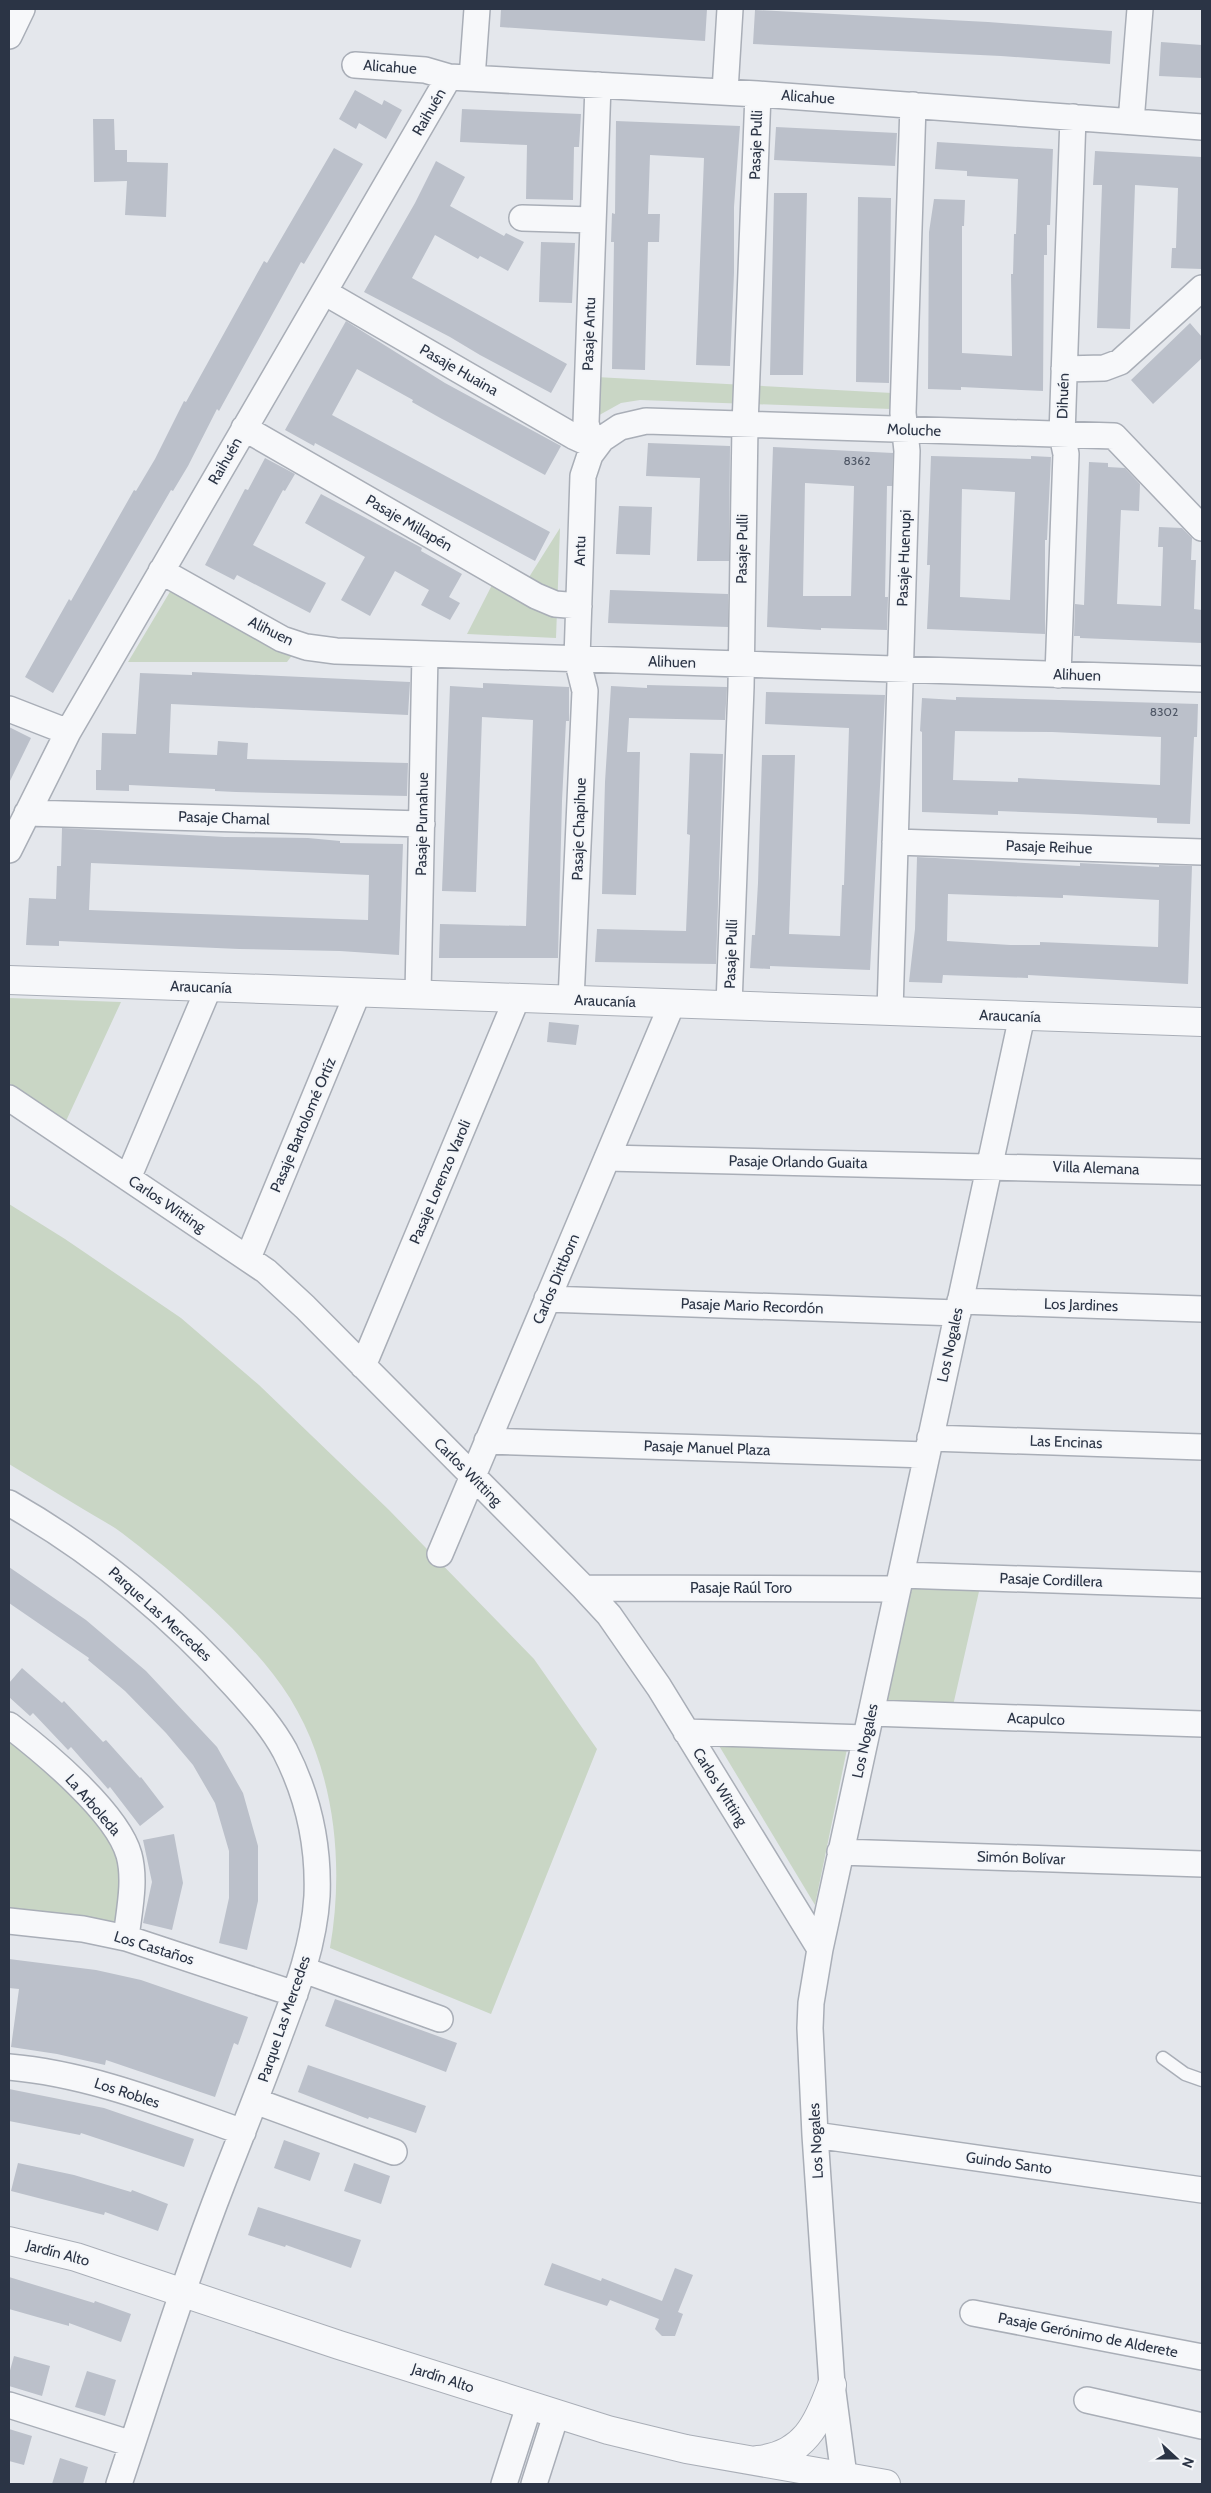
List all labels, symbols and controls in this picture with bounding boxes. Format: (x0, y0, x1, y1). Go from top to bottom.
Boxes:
street label: Alicahue (363, 56, 418, 78)
street label: Raihuén (408, 85, 450, 139)
street label: Alicahue (781, 86, 836, 108)
street label: Pasaje Pulli (746, 110, 766, 180)
street label: Pasaje Antu (579, 297, 599, 371)
street label: Pasaje Huaina (417, 340, 502, 400)
street label: Dihuén (1053, 373, 1073, 419)
street label: Moluche (887, 420, 942, 440)
street label: Raihuén (204, 434, 246, 488)
house number: 8362 (844, 453, 870, 468)
street label: Pasaje Millapén (362, 491, 456, 555)
street label: Pasaje Huenupi (893, 509, 915, 607)
street label: Pasaje Pulli (732, 514, 752, 584)
street label: Antu (571, 536, 589, 566)
street label: Alihuen (246, 612, 296, 650)
street label: Alihuen (648, 652, 696, 672)
street label: Alihuen (1053, 665, 1101, 685)
house number: 8302 (1150, 704, 1178, 719)
street label: Pasaje Pumahue (412, 772, 432, 876)
street label: Pasaje Chapihue (568, 777, 590, 881)
street label: Pasaje Chamal (178, 807, 271, 829)
street label: Pasaje Reihue (1005, 836, 1093, 858)
street label: Pasaje Pulli (721, 919, 741, 989)
street label: Araucanía (170, 977, 233, 997)
street label: Araucanía (574, 991, 637, 1011)
street label: Araucanía (979, 1006, 1042, 1026)
street label: Pasaje Bartolomé Ortíz (266, 1055, 340, 1195)
street label: Pasaje Lorenzo Varoli (406, 1117, 474, 1247)
street label: Pasaje Orlando Guaita (728, 1152, 868, 1172)
street label: Villa Alemana (1052, 1157, 1141, 1179)
street label: Carlos Witting (125, 1172, 209, 1237)
street label: Carlos Dittborn (529, 1231, 583, 1327)
street label: Pasaje Mario Recordón (680, 1295, 824, 1317)
street label: Los Jardines (1044, 1295, 1118, 1315)
street label: Los Nogales (933, 1306, 967, 1384)
street label: Las Encinas (1029, 1432, 1103, 1452)
street label: Carlos Witting (430, 1434, 506, 1510)
street label: Pasaje Manuel Plaza (643, 1437, 771, 1459)
street label: Parque Las Mercedes (105, 1563, 215, 1665)
street label: Pasaje Cordillera (999, 1569, 1104, 1591)
street label: Pasaje Raúl Toro (690, 1579, 792, 1597)
street label: Los Nogales (848, 1702, 882, 1780)
street label: Acapulco (1007, 1709, 1065, 1729)
street label: Carlos Witting (689, 1745, 751, 1830)
street label: La Arboleda (61, 1771, 125, 1840)
street label: Simón Bolívar (977, 1847, 1066, 1869)
street label: Los Castaños (112, 1927, 196, 1969)
street label: Parque Las Mercedes (254, 1953, 314, 2085)
street label: Los Robles (92, 2074, 162, 2112)
street label: Los Nogales (805, 2103, 827, 2179)
street label: Guindo Santo (965, 2148, 1053, 2178)
street label: Jardín Alto (24, 2236, 91, 2270)
street label: Pasaje Gerónimo de Alderete (996, 2309, 1180, 2361)
street label: Jardín Alto (409, 2359, 476, 2397)
north arrow (1151, 2433, 1201, 2483)
text: N (1178, 2455, 1198, 2471)

